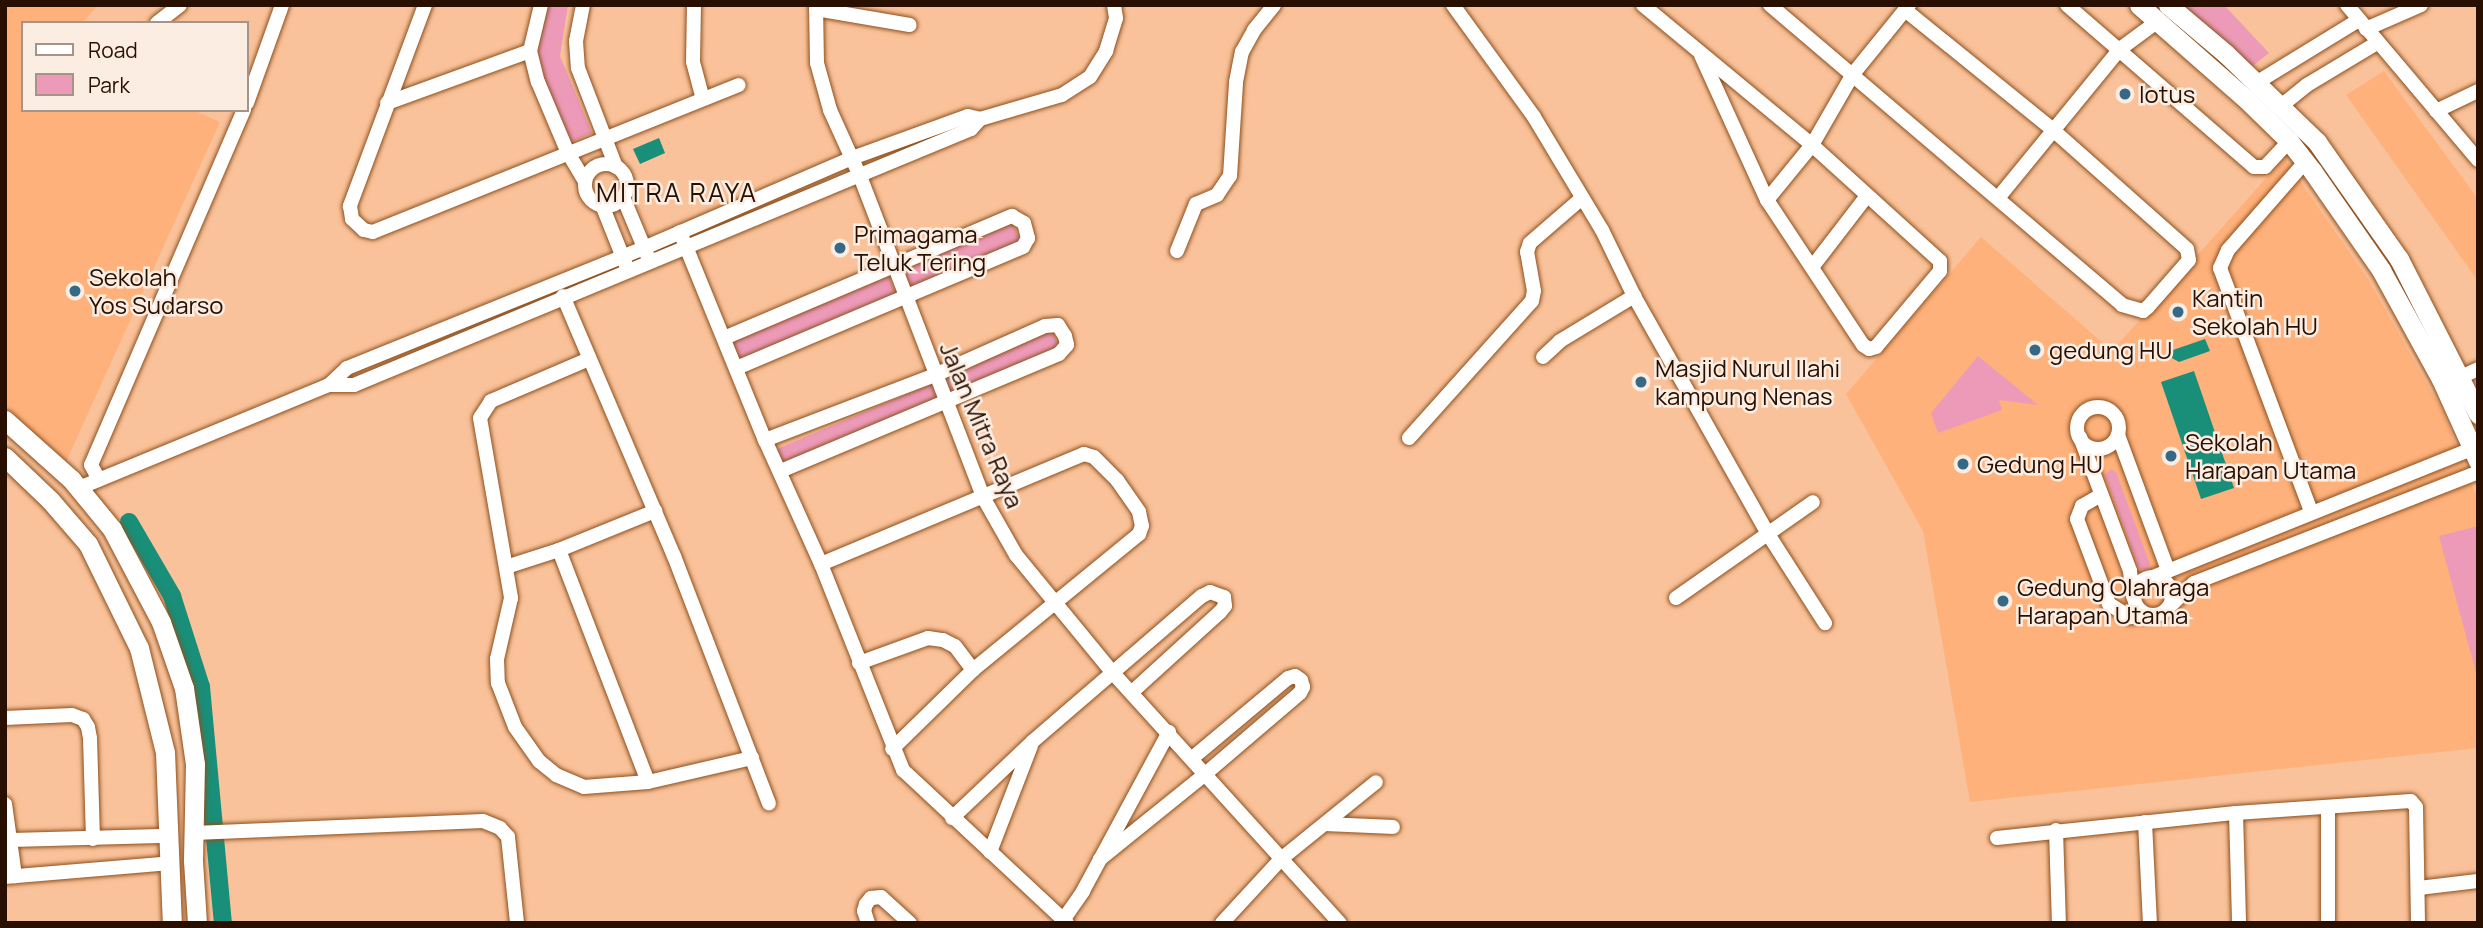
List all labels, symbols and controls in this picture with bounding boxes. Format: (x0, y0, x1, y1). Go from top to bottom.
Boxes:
legend (21, 21, 248, 112)
text: Road (88, 36, 138, 64)
text: Park (88, 71, 130, 99)
place label: lotus (2139, 80, 2195, 108)
marker: lotus (2117, 86, 2133, 102)
district label: MITRA RAYA (597, 177, 757, 209)
place label: Primagama Teluk Tering (854, 220, 986, 276)
marker: Primagama Teluk Tering (832, 240, 848, 256)
place label: Sekolah Yos Sudarso (89, 263, 223, 319)
marker: Sekolah Yos Sudarso (67, 283, 83, 299)
place label: Kantin Sekolah HU (2192, 284, 2318, 340)
marker: Kantin Sekolah HU (2170, 304, 2186, 320)
place label: gedung HU (2049, 336, 2172, 364)
street label: Jalan Mitra Raya (934, 338, 1030, 512)
marker: gedung HU (2027, 342, 2043, 358)
place label: Masjid Nurul Ilahi kampung Nenas (1655, 354, 1840, 410)
marker: Masjid Nurul Ilahi kampung Nenas (1633, 374, 1649, 390)
place label: Sekolah Harapan Utama (2185, 428, 2356, 484)
marker: Sekolah Harapan Utama (2163, 448, 2179, 464)
place label: Gedung HU (1977, 450, 2103, 478)
marker: Gedung HU (1955, 456, 1971, 472)
place label: Gedung Olahraga Harapan Utama (2017, 573, 2209, 629)
marker: Gedung Olahraga Harapan Utama (1995, 593, 2011, 609)

